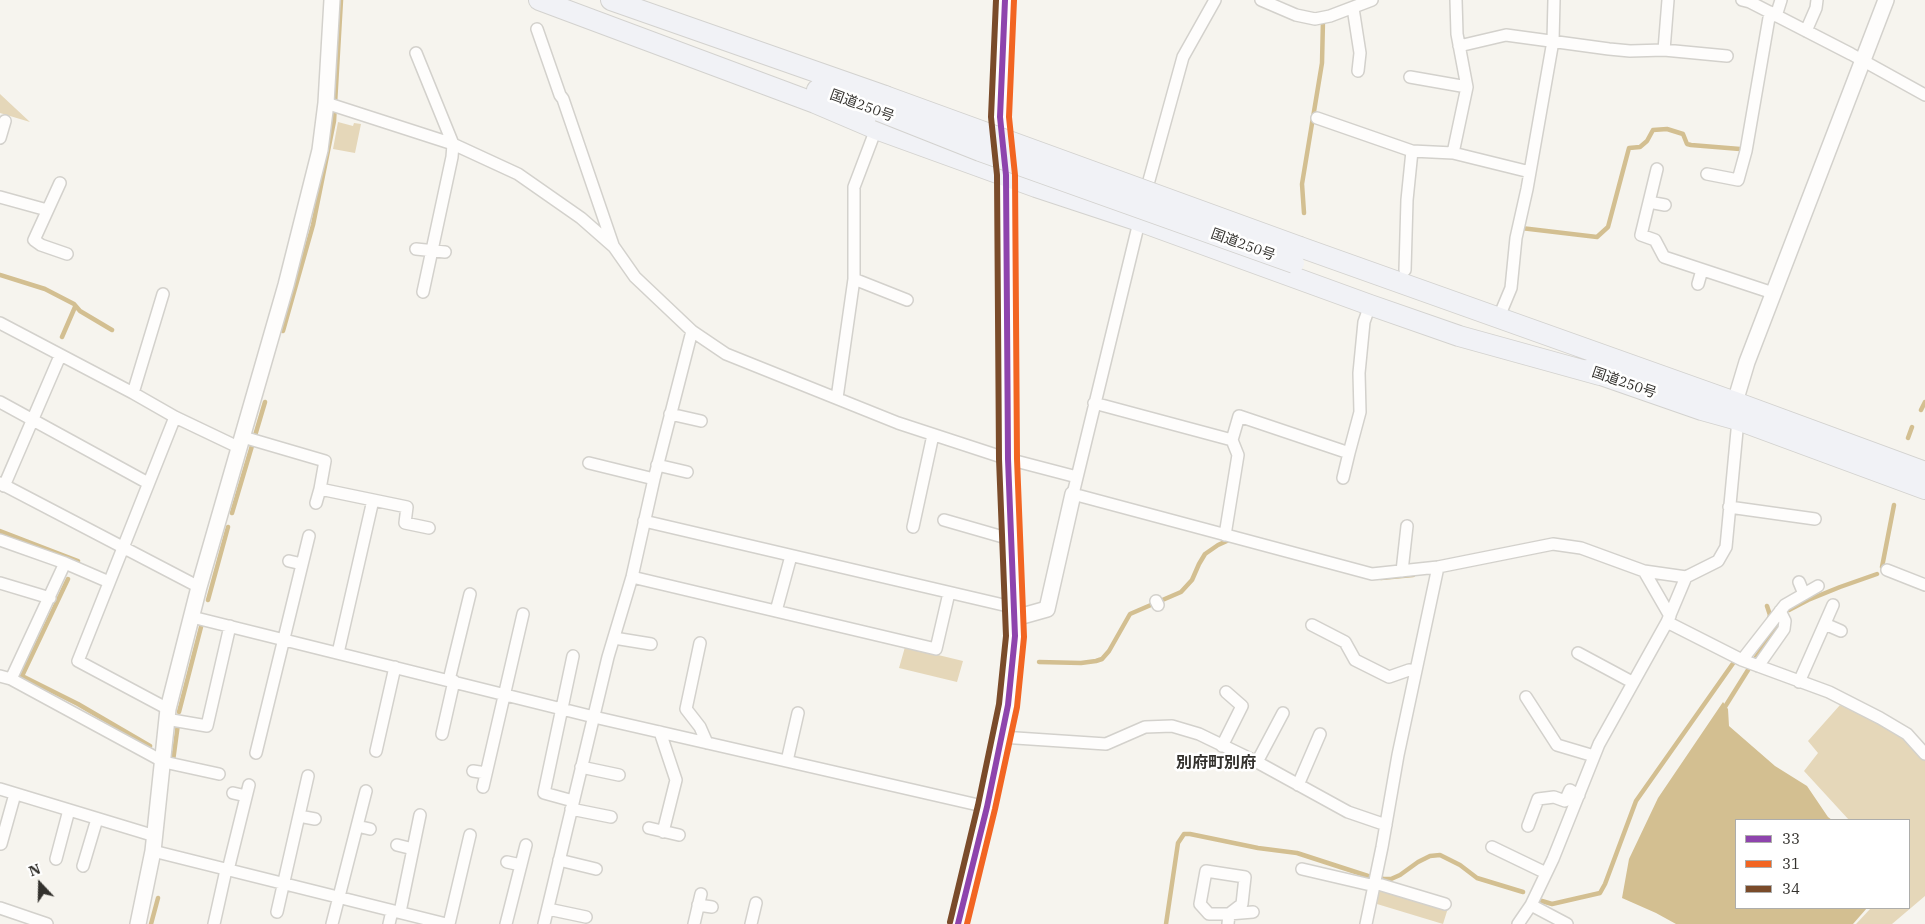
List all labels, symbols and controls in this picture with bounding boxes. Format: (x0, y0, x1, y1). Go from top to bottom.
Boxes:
street label: 国道250号 (828, 87, 896, 125)
street label: 国道250号 (1209, 226, 1277, 264)
street label: 国道250号 (1589, 364, 1659, 402)
district label: 別府町別府 (1176, 753, 1256, 773)
legend (1735, 819, 1910, 909)
text: 33 (1782, 829, 1800, 848)
text: 31 (1782, 854, 1800, 873)
north arrow (15, 859, 65, 909)
text: N (26, 860, 43, 880)
text: 34 (1782, 879, 1800, 898)

